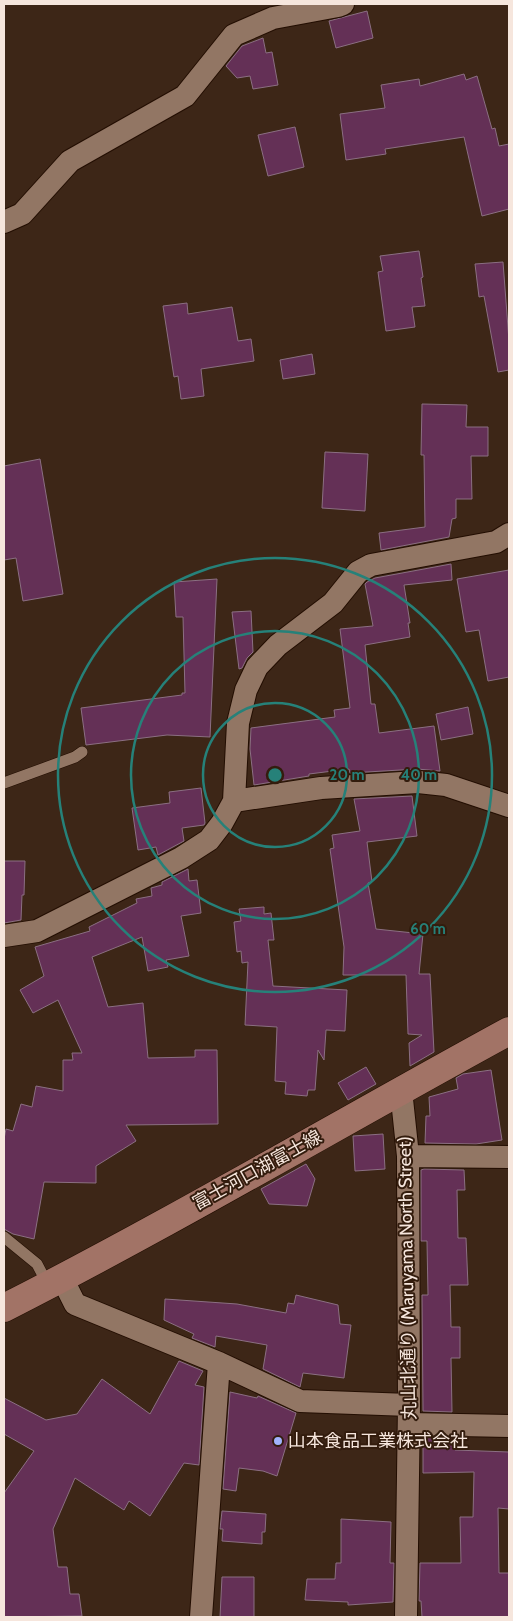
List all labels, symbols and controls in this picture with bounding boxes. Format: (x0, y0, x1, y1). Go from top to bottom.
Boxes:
centre of rings (266, 766, 284, 784)
text: 20 m (330, 766, 364, 784)
text: 40 m (401, 766, 437, 784)
text: 60 m (410, 920, 446, 938)
street label: 富士河口湖富士線 (189, 1125, 325, 1215)
street label: 丸山北通り (Maruyama North Street) (394, 1136, 420, 1420)
place label: 山本食品工業株式会社 (288, 1430, 468, 1452)
marker: 山本食品工業株式会社 (272, 1435, 284, 1447)

